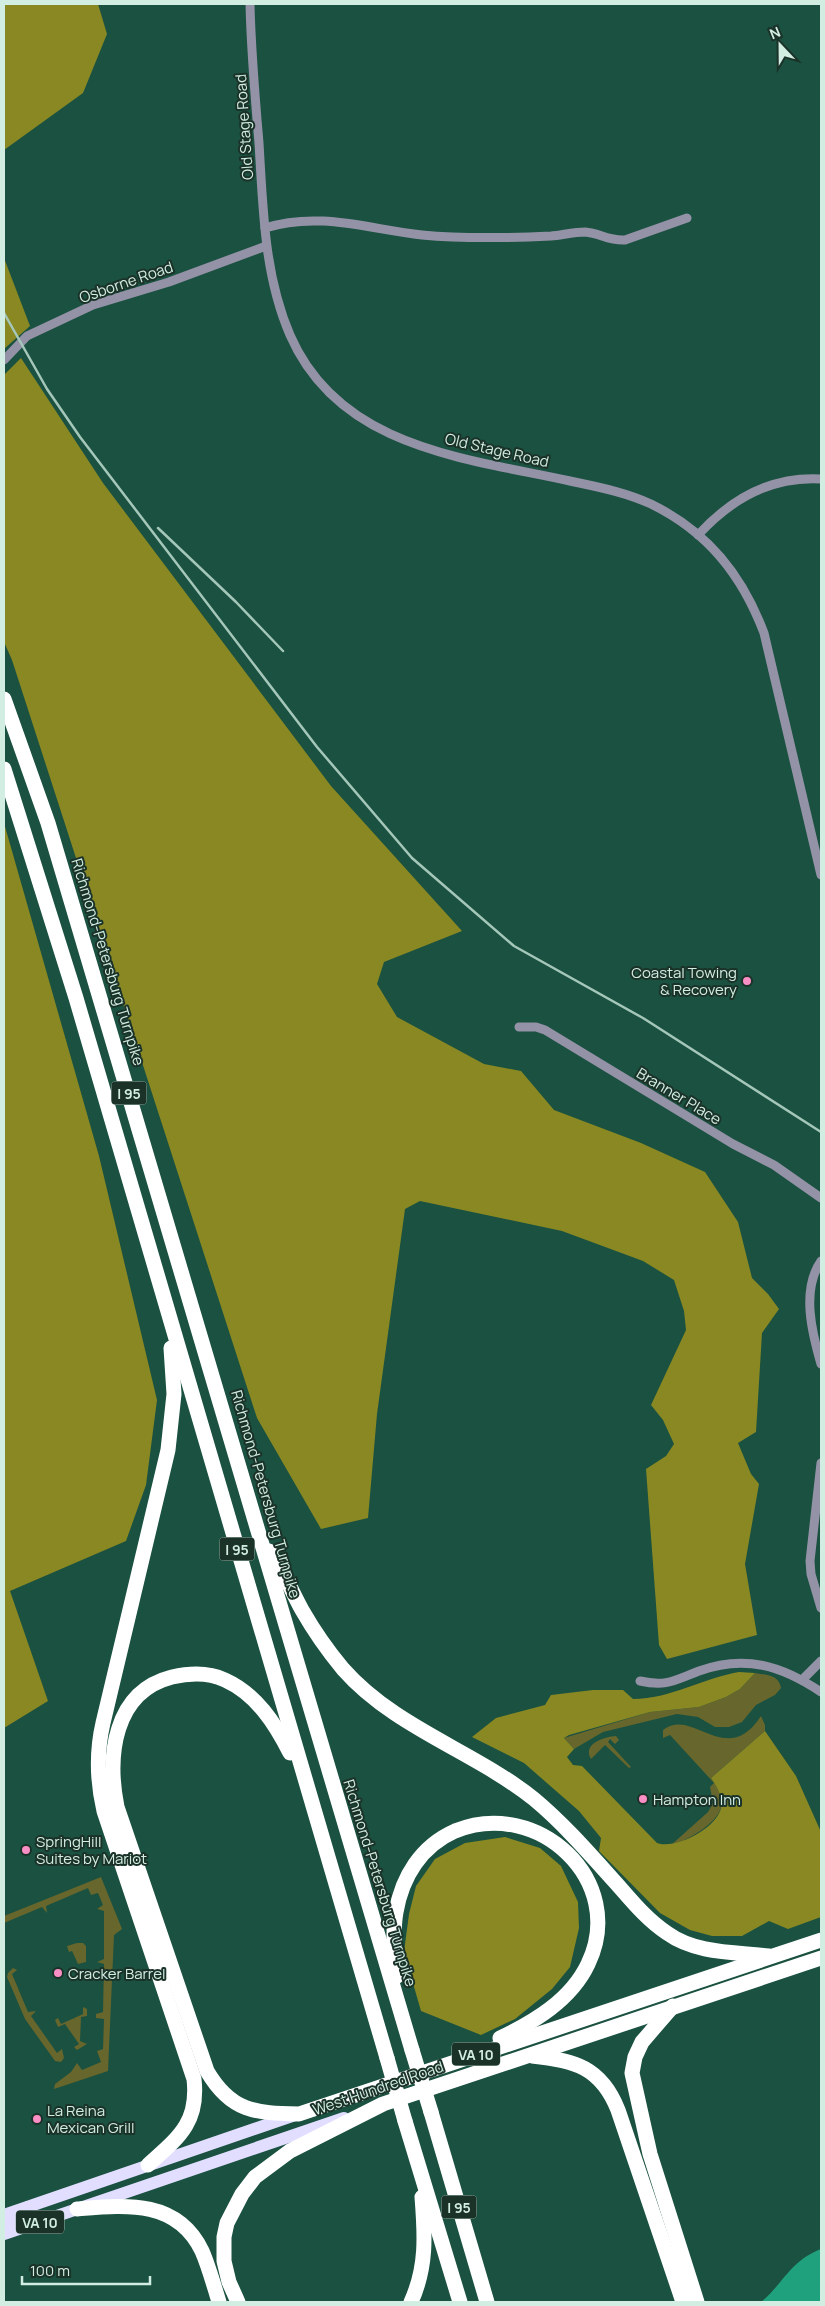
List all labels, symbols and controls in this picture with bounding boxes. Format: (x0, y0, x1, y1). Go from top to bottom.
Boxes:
north arrow (755, 20, 805, 70)
text: N (767, 22, 783, 43)
street label: Old Stage Road (230, 73, 258, 181)
street label: Osborne Road (76, 256, 176, 308)
street label: Old Stage Road (443, 428, 551, 472)
street label: Richmond-Petersburg Turnpike (66, 856, 150, 1068)
place label: Coastal Towing & Recovery (631, 962, 737, 1000)
marker: Coastal Towing & Recovery (741, 975, 753, 987)
street label: Branner Place (633, 1062, 725, 1130)
road number: I 95 (112, 1082, 146, 1104)
street label: Richmond-Petersburg Turnpike (226, 1387, 306, 1601)
road number: I 95 (220, 1538, 254, 1560)
street label: Richmond-Petersburg Turnpike (338, 1777, 422, 1989)
place label: Hampton Inn (653, 1789, 741, 1810)
marker: Hampton Inn (637, 1793, 649, 1805)
place label: SpringHill Suites by Mariot (36, 1831, 147, 1869)
marker: SpringHill Suites by Mariot (20, 1844, 32, 1856)
place label: Cracker Barrel (68, 1963, 165, 1984)
marker: Cracker Barrel (52, 1967, 64, 1979)
road number: VA 10 (452, 2042, 500, 2066)
street label: West Hundred Road (310, 2056, 446, 2120)
place label: La Reina Mexican Grill (47, 2100, 134, 2138)
marker: La Reina Mexican Grill (31, 2113, 43, 2125)
road number: I 95 (442, 2196, 476, 2218)
road number: VA 10 (16, 2210, 64, 2234)
scale bar (22, 2254, 150, 2286)
text: 100 m (30, 2260, 70, 2281)

